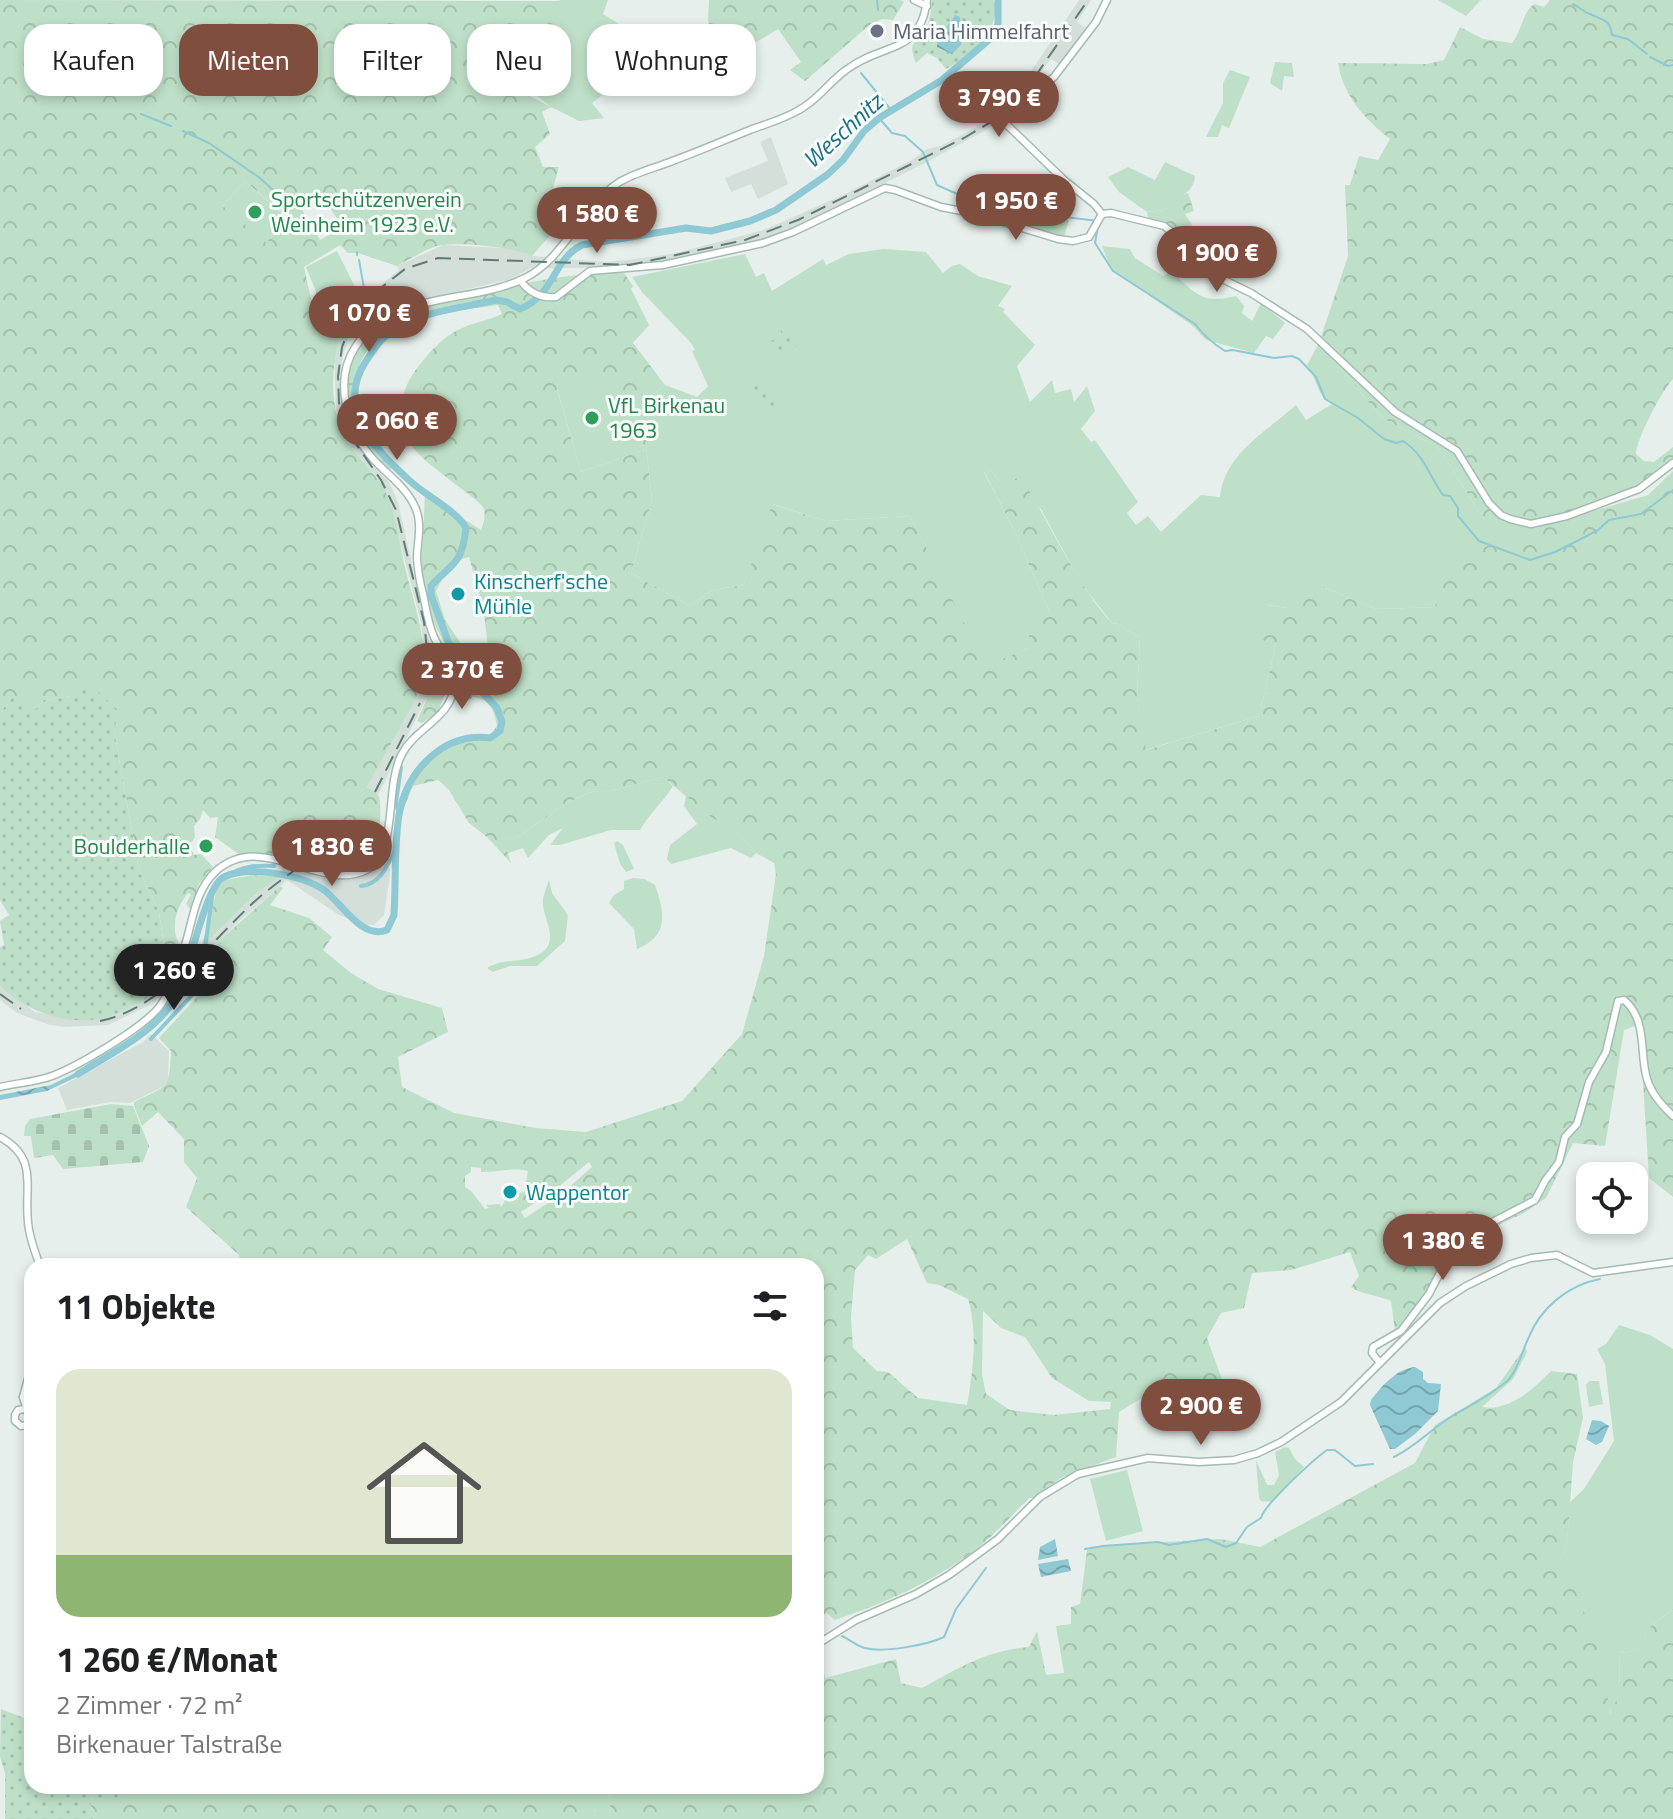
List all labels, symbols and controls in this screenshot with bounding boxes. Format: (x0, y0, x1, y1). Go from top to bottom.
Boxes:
place label: Maria Himmelfahrt (893, 14, 1069, 48)
marker: Maria Himmelfahrt (868, 22, 886, 40)
chip: Kaufen (24, 24, 163, 96)
chip: Mieten (179, 24, 318, 96)
chip: Filter (334, 24, 451, 96)
chip: Neu (467, 24, 571, 96)
chip: Wohnung (587, 24, 756, 96)
pin: 3 790 € (925, 71, 1073, 139)
text: 3 790 € (957, 77, 1041, 116)
water label: Weschnitz (794, 83, 892, 176)
pin: 1 950 € (942, 174, 1090, 242)
text: 1 950 € (974, 180, 1058, 219)
place label: Sportschützenverein Weinheim 1923 e.V. (271, 182, 462, 241)
pin: 1 580 € (523, 187, 671, 255)
text: 1 580 € (555, 193, 639, 232)
marker: Sportschützenverein Weinheim 1923 e.V. (246, 203, 264, 221)
pin: 1 900 € (1143, 226, 1291, 294)
text: 1 900 € (1175, 232, 1259, 271)
pin: 1 070 € (295, 286, 443, 354)
text: 1 070 € (327, 292, 411, 331)
place label: VfL Birkenau 1963 (608, 388, 725, 447)
pin: 2 060 € (323, 394, 471, 462)
text: 2 060 € (355, 400, 439, 439)
marker: VfL Birkenau 1963 (583, 409, 601, 427)
place label: Kinscherf'sche Mühle (474, 564, 608, 623)
marker: Kinscherf'sche Mühle (449, 585, 467, 603)
pin: 2 370 € (388, 643, 536, 711)
text: 2 370 € (420, 649, 504, 688)
pin: 1 830 € (258, 820, 406, 888)
text: 1 830 € (290, 826, 374, 865)
place label: Boulderhalle (74, 829, 190, 863)
marker: Boulderhalle (197, 837, 215, 855)
pin: 1 260 € (100, 944, 248, 1012)
text: 1 260 € (132, 950, 216, 989)
map controls (1576, 1162, 1648, 1234)
button: locate (1576, 1162, 1648, 1234)
place label: Wappentor (526, 1175, 630, 1209)
marker: Wappentor (501, 1183, 519, 1201)
pin: 1 380 € (1369, 1214, 1517, 1282)
text: 1 380 € (1401, 1220, 1485, 1259)
text: 11 Objekte (56, 1280, 216, 1332)
icon: filters (748, 1284, 792, 1328)
pin: 2 900 € (1127, 1379, 1275, 1447)
text: 2 900 € (1159, 1385, 1243, 1424)
icon: home (352, 1421, 496, 1565)
text: 1 260 €/Monat (56, 1633, 278, 1685)
text: 2 Zimmer · 72 m² (56, 1685, 242, 1724)
text: Birkenauer Talstraße (56, 1724, 282, 1763)

